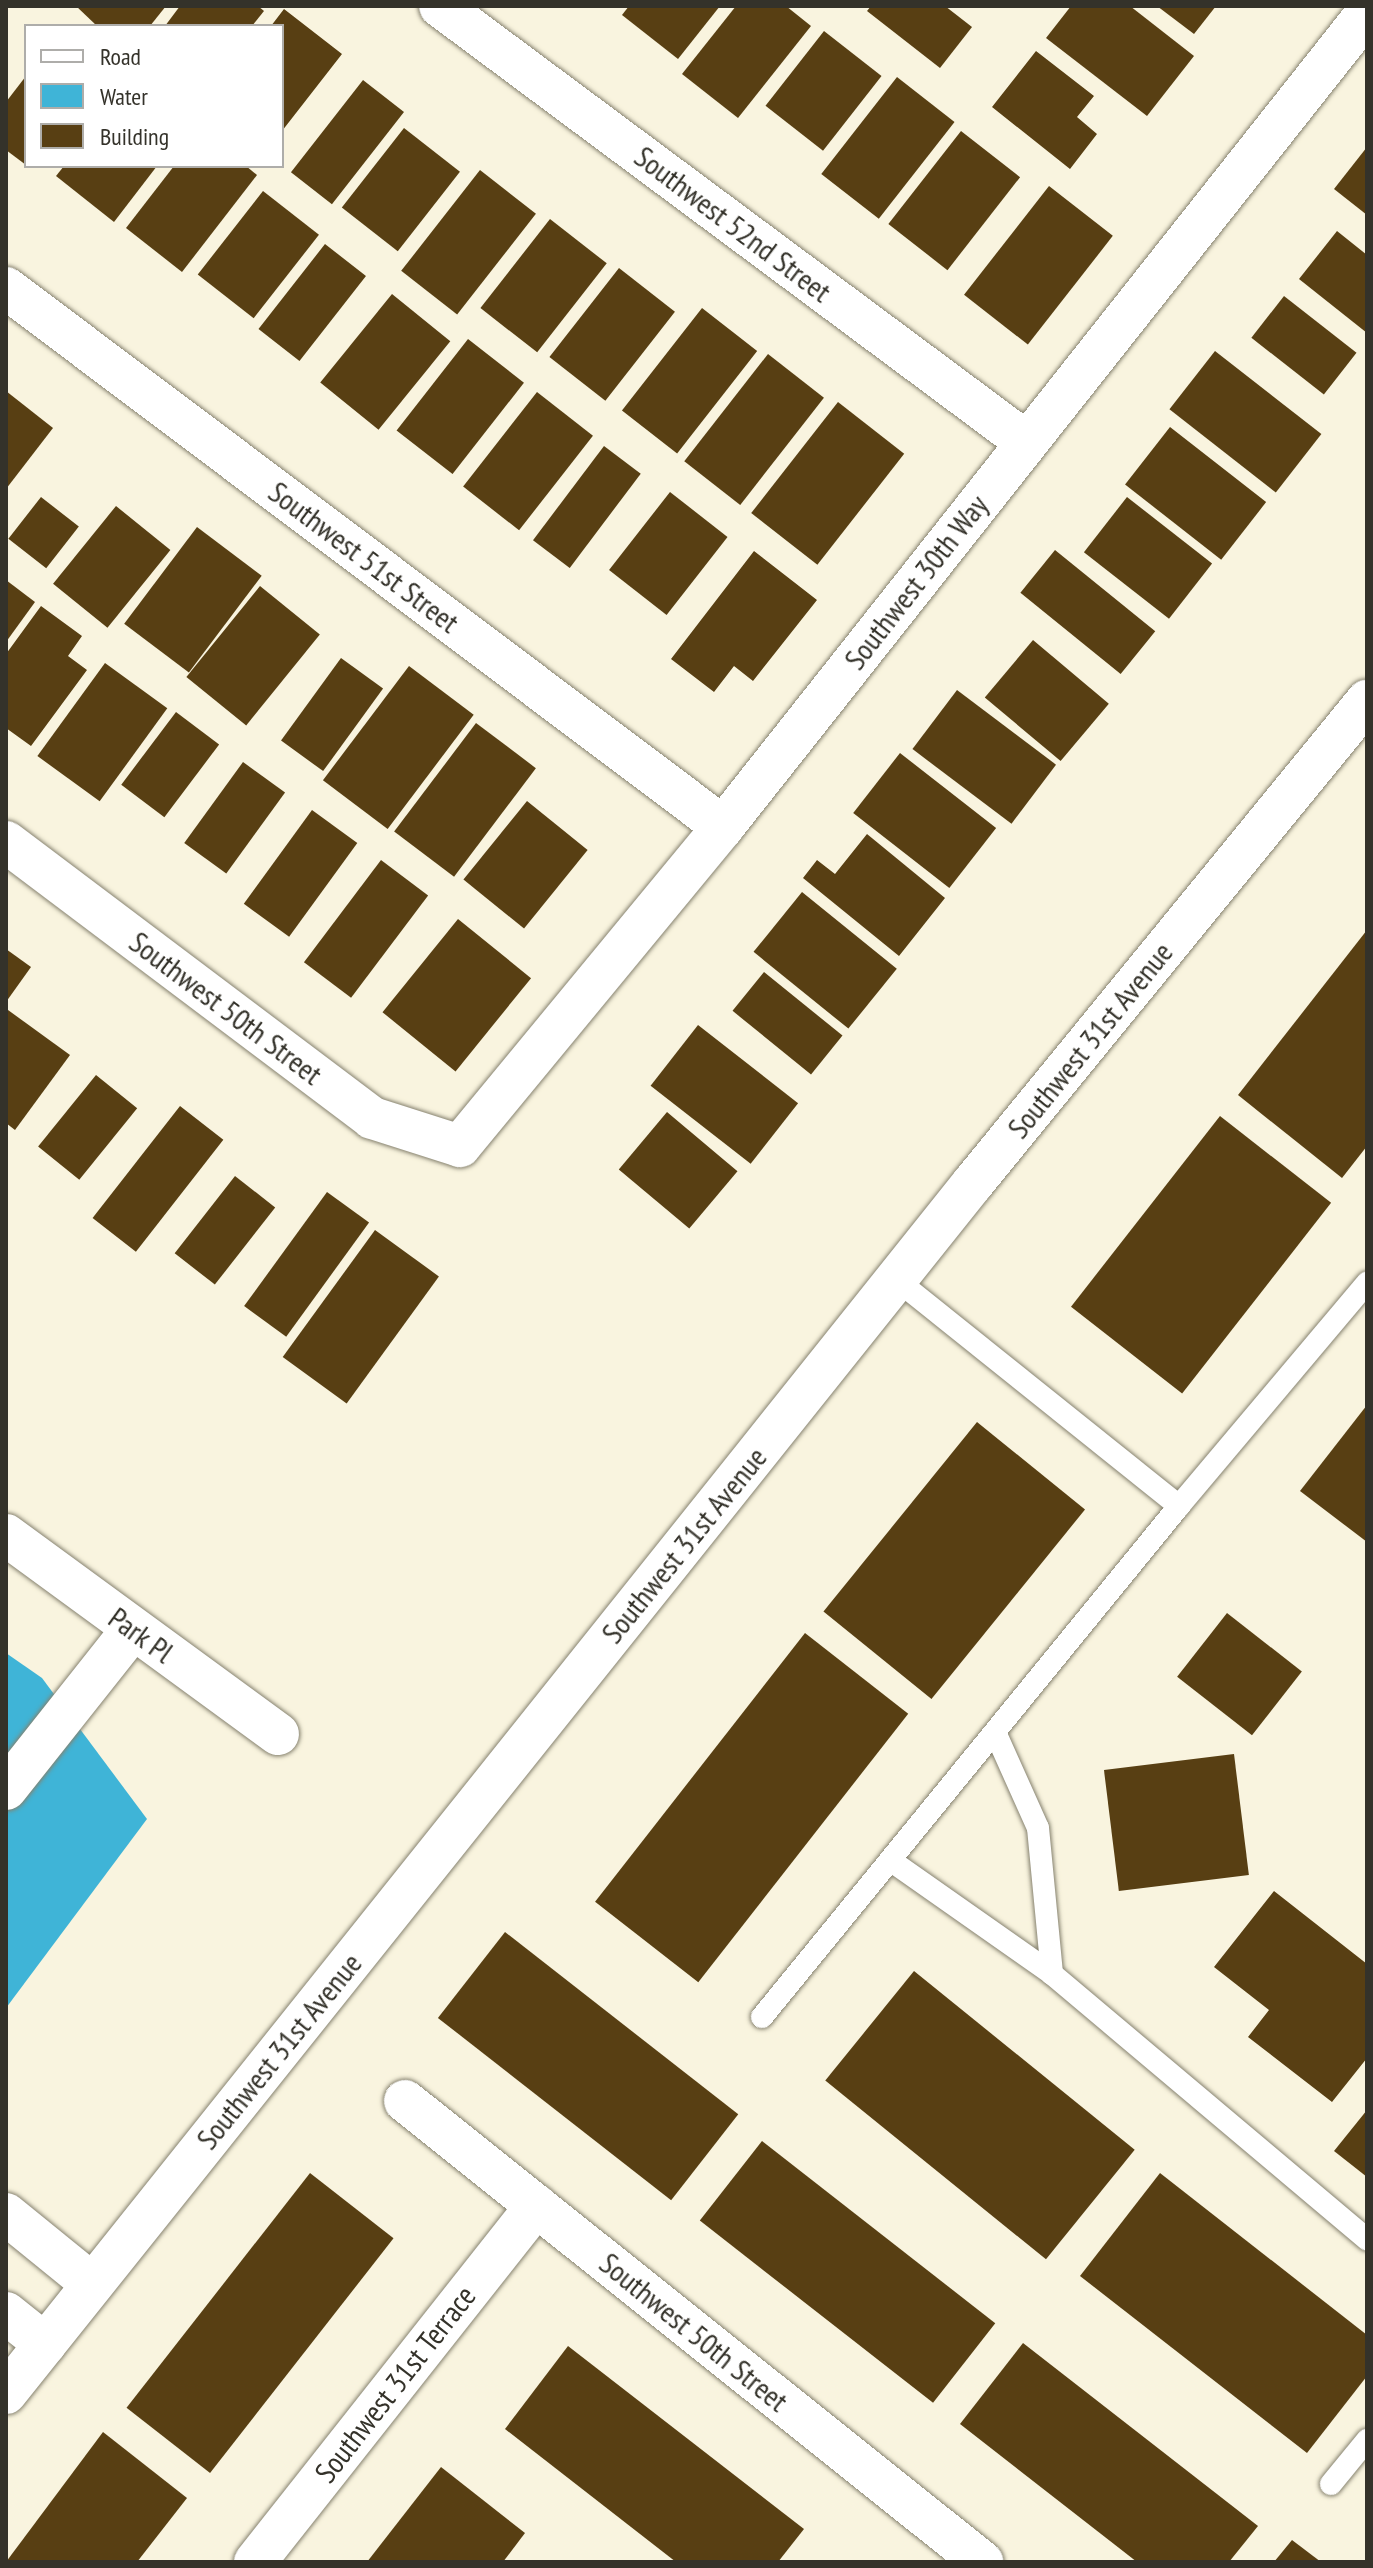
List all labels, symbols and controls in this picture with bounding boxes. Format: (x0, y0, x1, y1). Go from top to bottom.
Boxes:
legend (24, 24, 284, 168)
text: Road (100, 41, 141, 72)
text: Water (100, 81, 148, 112)
text: Building (100, 121, 169, 152)
street label: Southwest 52nd Street (628, 138, 838, 310)
street label: Southwest 51st Street (262, 474, 466, 640)
street label: Southwest 30th Way (837, 487, 995, 677)
street label: Southwest 50th Street (123, 924, 329, 1092)
street label: Southwest 31st Avenue (1000, 934, 1180, 1146)
street label: Southwest 31st Avenue (594, 1439, 774, 1651)
street label: Park Pl (102, 1599, 180, 1671)
street label: Southwest 31st Avenue (189, 1945, 369, 2157)
street label: Southwest 50th Street (593, 2245, 795, 2419)
street label: Southwest 31st Terrace (307, 2278, 483, 2490)

